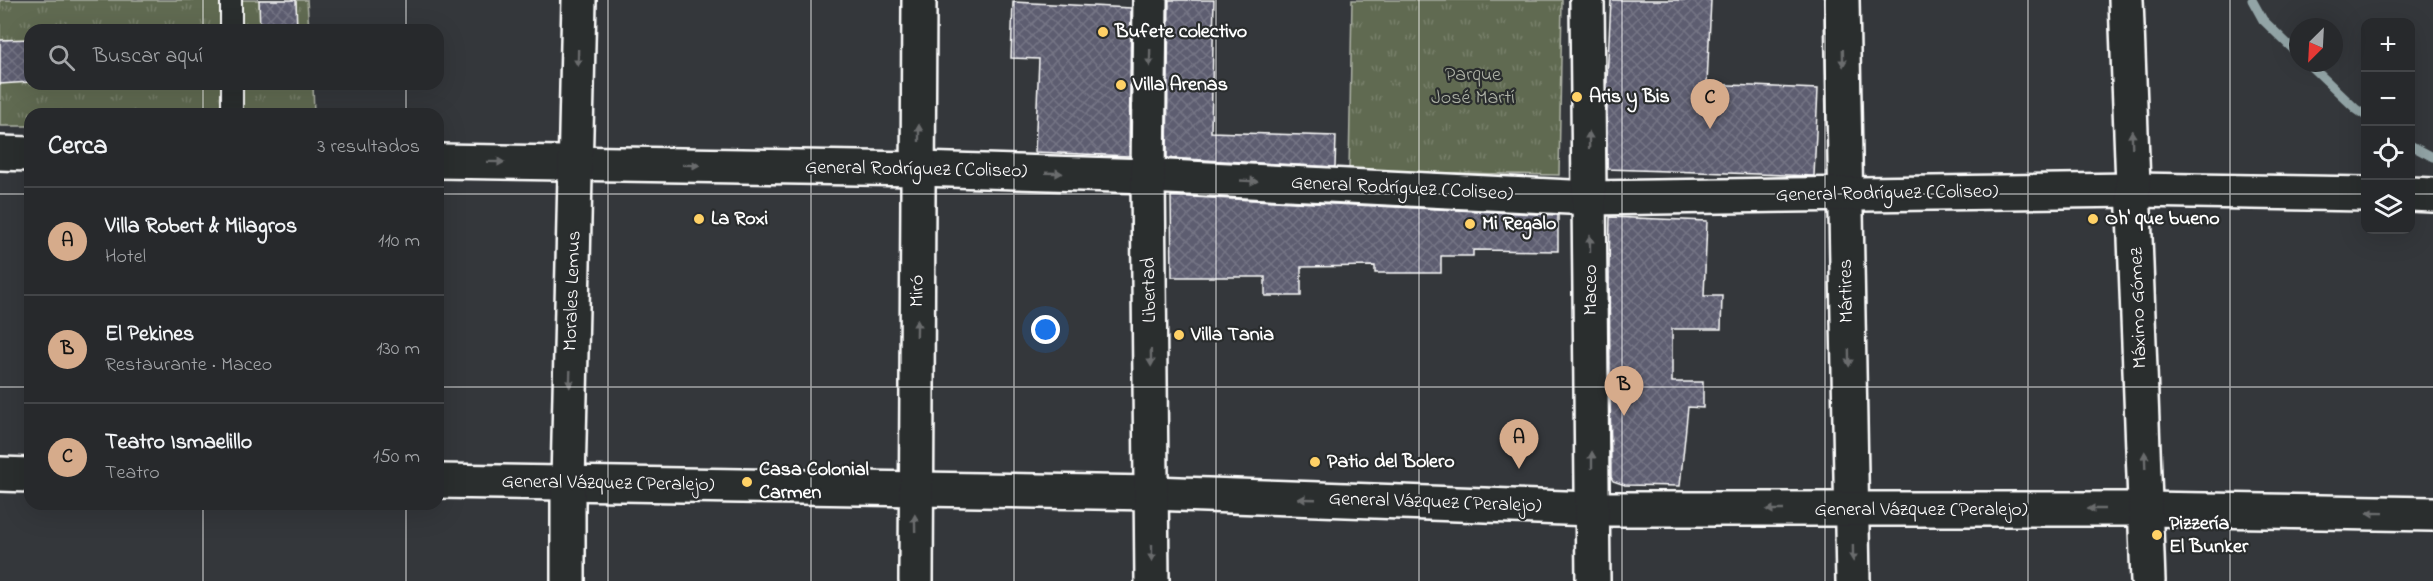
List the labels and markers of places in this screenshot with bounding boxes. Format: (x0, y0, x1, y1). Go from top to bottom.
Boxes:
place label: Bufete colectivo (1114, 18, 1247, 47)
marker: Bufete colectivo (1096, 25, 1110, 39)
place label: Villa Arenas (1132, 71, 1228, 100)
marker: Villa Arenas (1114, 78, 1128, 92)
pin: C (1690, 80, 1730, 129)
place label: Aris y Bis (1589, 83, 1670, 113)
marker: Aris y Bis (1570, 90, 1584, 104)
place label: La Roxi (711, 205, 769, 234)
place label: Oh' que bueno (2105, 205, 2220, 234)
place label: Mi Regalo (1482, 210, 1556, 240)
marker: La Roxi (692, 212, 706, 226)
marker: Oh' que bueno (2086, 212, 2100, 226)
marker: Mi Regalo (1463, 217, 1477, 231)
place label: Villa Tania (1190, 321, 1274, 350)
marker: Villa Tania (1172, 328, 1186, 342)
pin: B (1604, 366, 1644, 416)
pin: A (1500, 420, 1538, 469)
place label: Patio del Bolero (1327, 448, 1455, 477)
marker: Patio del Bolero (1308, 455, 1322, 469)
place label: Casa Colonial Carmen (759, 456, 869, 508)
marker: Casa Colonial Carmen (740, 475, 754, 489)
place label: Pizzería El Bunker (2169, 510, 2249, 562)
marker: Pizzería El Bunker (2150, 528, 2164, 542)

